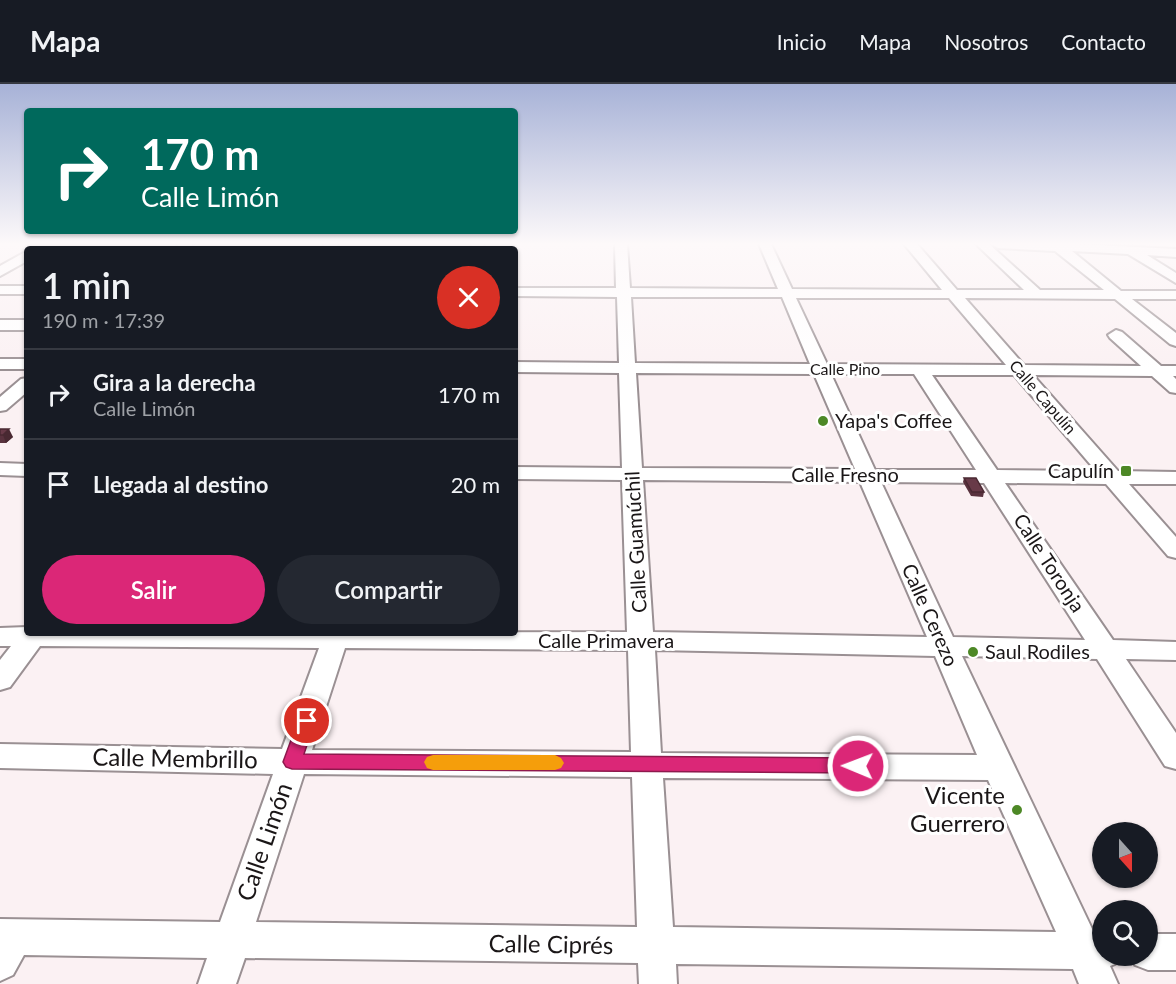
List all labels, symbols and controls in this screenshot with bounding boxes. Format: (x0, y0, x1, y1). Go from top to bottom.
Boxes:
text: Mapa (30, 24, 100, 58)
text: Inicio (777, 29, 826, 54)
text: Mapa (859, 29, 911, 54)
text: Nosotros (944, 29, 1028, 54)
text: Contacto (1061, 29, 1146, 54)
text: 170 m (141, 129, 259, 179)
icon: right (42, 132, 120, 210)
text: Calle Limón (141, 180, 279, 213)
text: 1 min (42, 263, 131, 307)
button: close (437, 266, 500, 329)
text: 190 m · 17:39 (42, 308, 165, 332)
street label: Calle Capulín (1006, 356, 1081, 438)
street label: Calle Pino (810, 359, 880, 378)
text: Gira a la derecha (93, 369, 256, 396)
icon: right (42, 378, 75, 411)
text: 170 m (438, 381, 500, 408)
text: Calle Limón (93, 396, 195, 420)
place label: Yapa's Coffee (835, 408, 952, 432)
marker: Yapa's Coffee (816, 414, 830, 428)
place label: Capulín (1048, 458, 1114, 482)
street label: Calle Fresno (791, 462, 899, 486)
marker: Capulín (1119, 464, 1133, 478)
icon: arrive (42, 468, 75, 501)
text: Llegada al destino (93, 471, 269, 498)
text: 20 m (451, 471, 500, 498)
street label: Calle Guamúchil (619, 471, 651, 613)
street label: Calle Toronja (1009, 509, 1091, 616)
button: Salir (42, 555, 265, 624)
button: Compartir (277, 555, 500, 624)
street label: Calle Cerezo (898, 560, 964, 670)
street label: Calle Primavera (538, 628, 674, 652)
place label: Saul Rodiles (985, 639, 1090, 663)
marker: Saul Rodiles (966, 645, 980, 659)
pin (281, 695, 332, 746)
icon: arrive (290, 704, 323, 737)
position arrow (826, 734, 890, 798)
street label: Calle Membrillo (92, 742, 258, 773)
street label: Calle Limón (230, 779, 297, 904)
place label: Vicente Guerrero (910, 780, 1005, 837)
marker: Vicente Guerrero (1010, 803, 1024, 817)
north arrow (1092, 822, 1158, 888)
map controls (1092, 822, 1158, 966)
button: search (1092, 900, 1158, 966)
street label: Calle Ciprés (488, 928, 614, 959)

